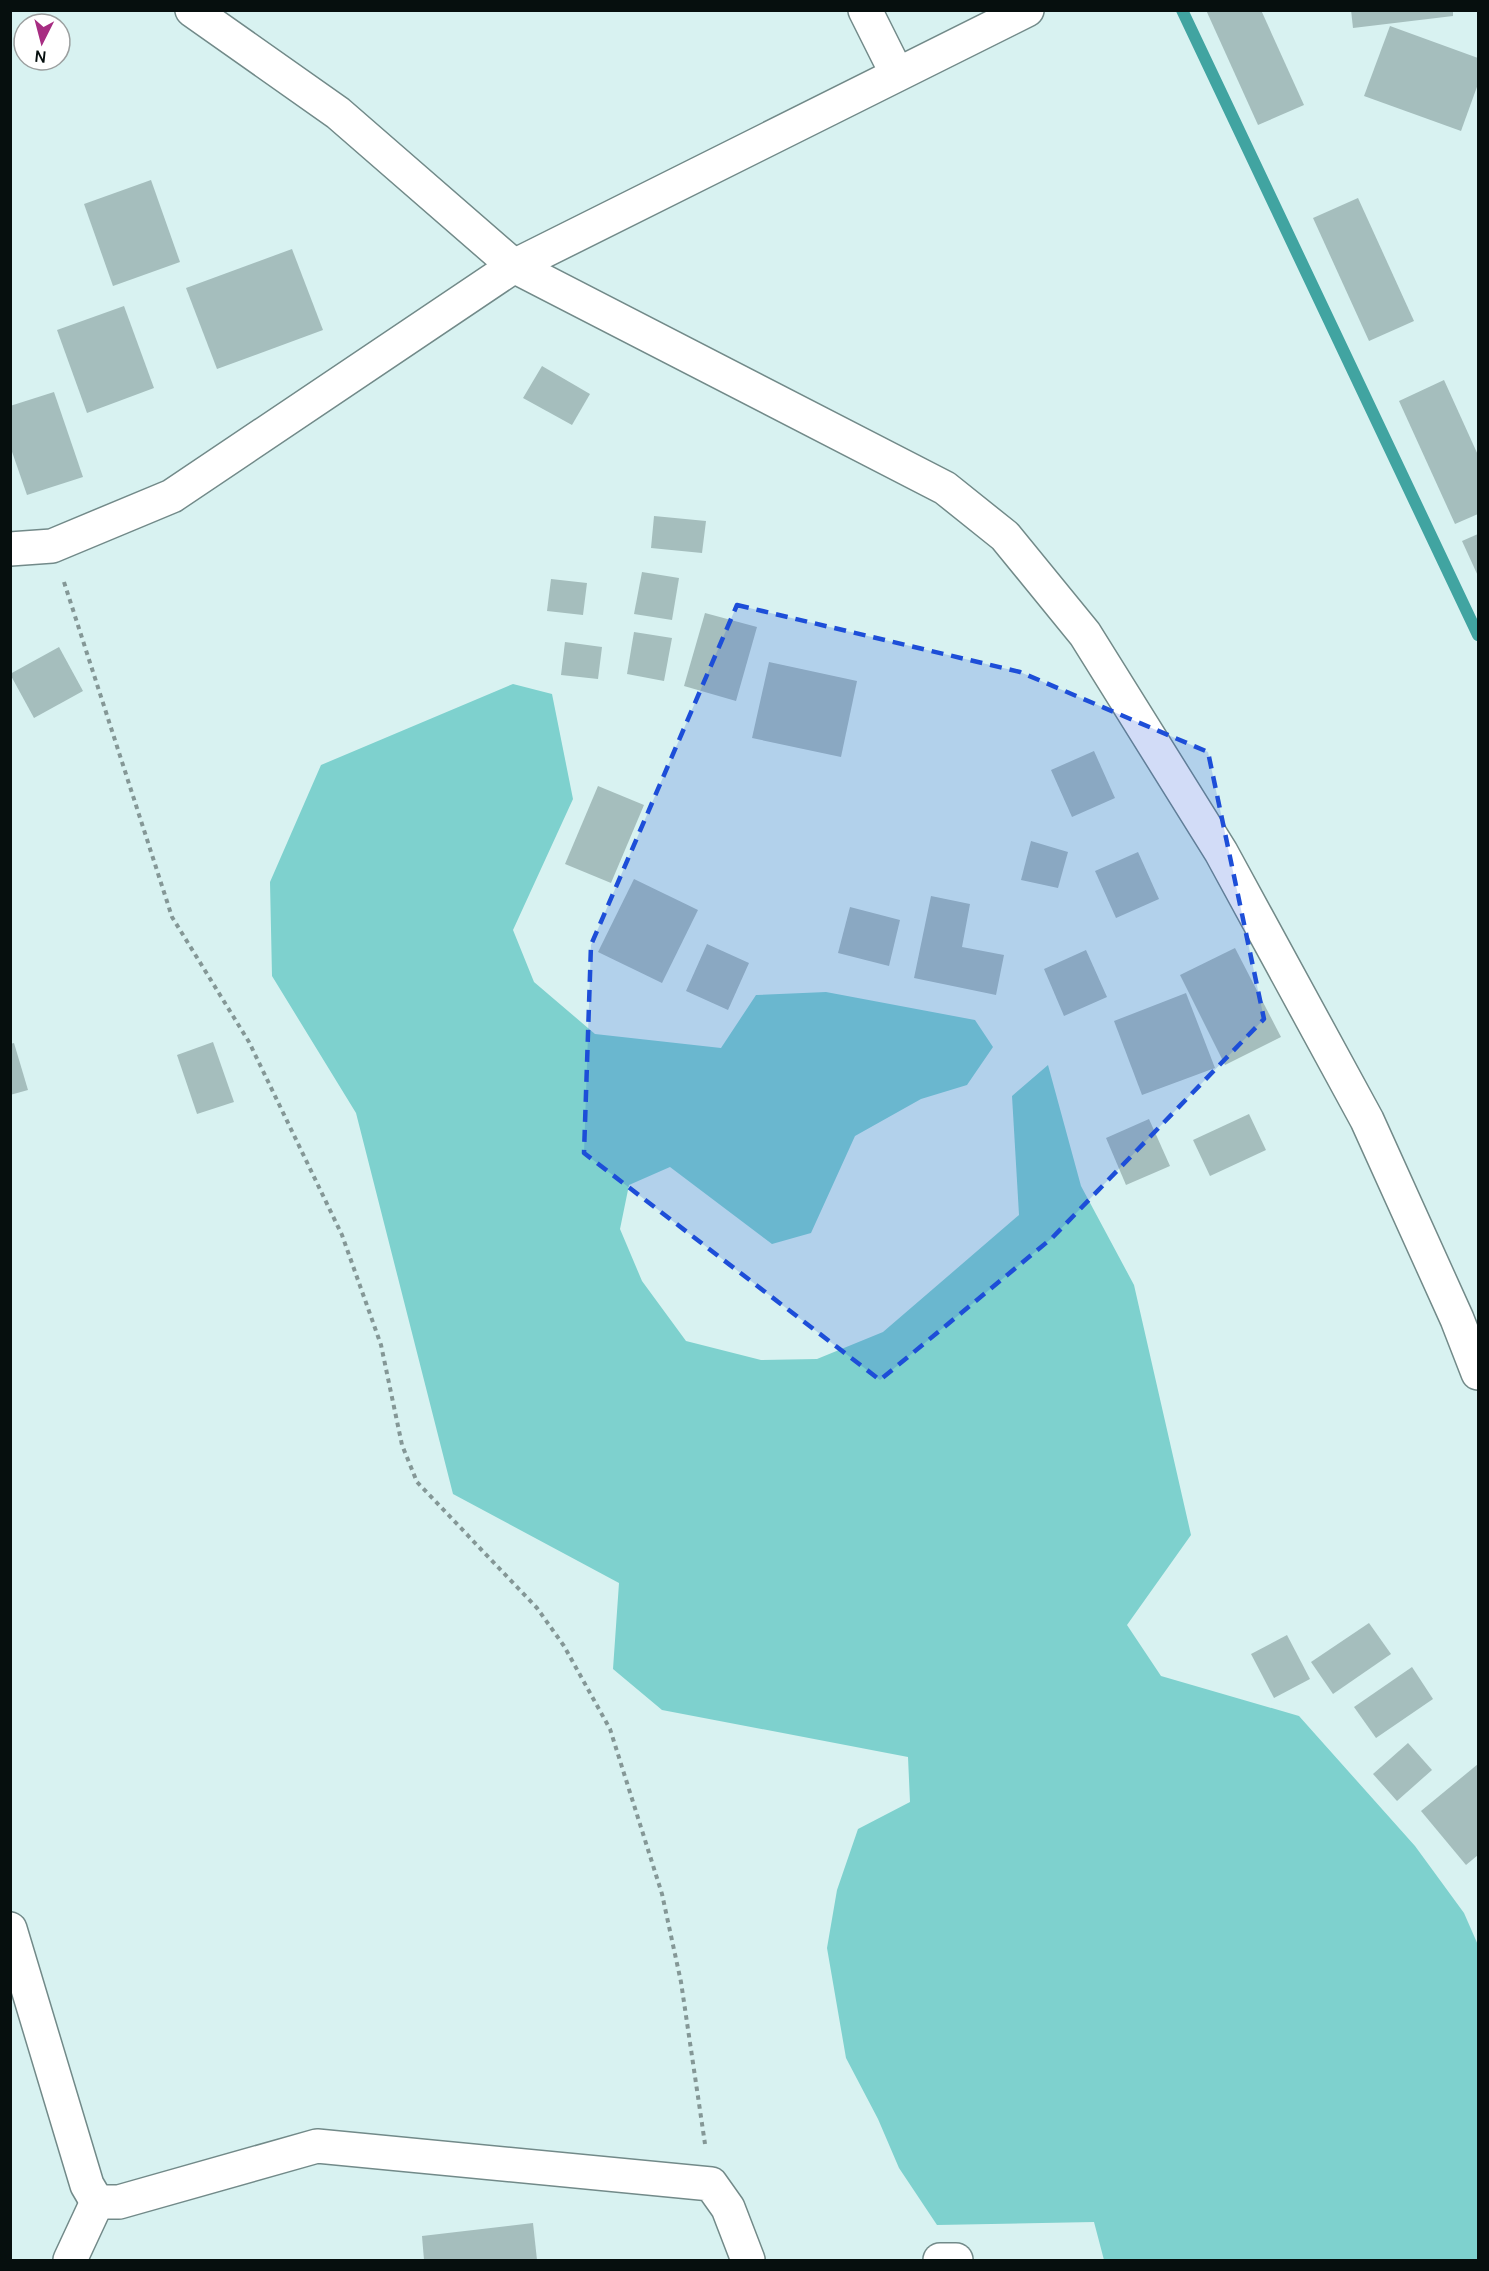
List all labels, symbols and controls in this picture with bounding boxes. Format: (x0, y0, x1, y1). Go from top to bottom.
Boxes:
north arrow (12, 12, 72, 72)
text: N (34, 45, 47, 68)

